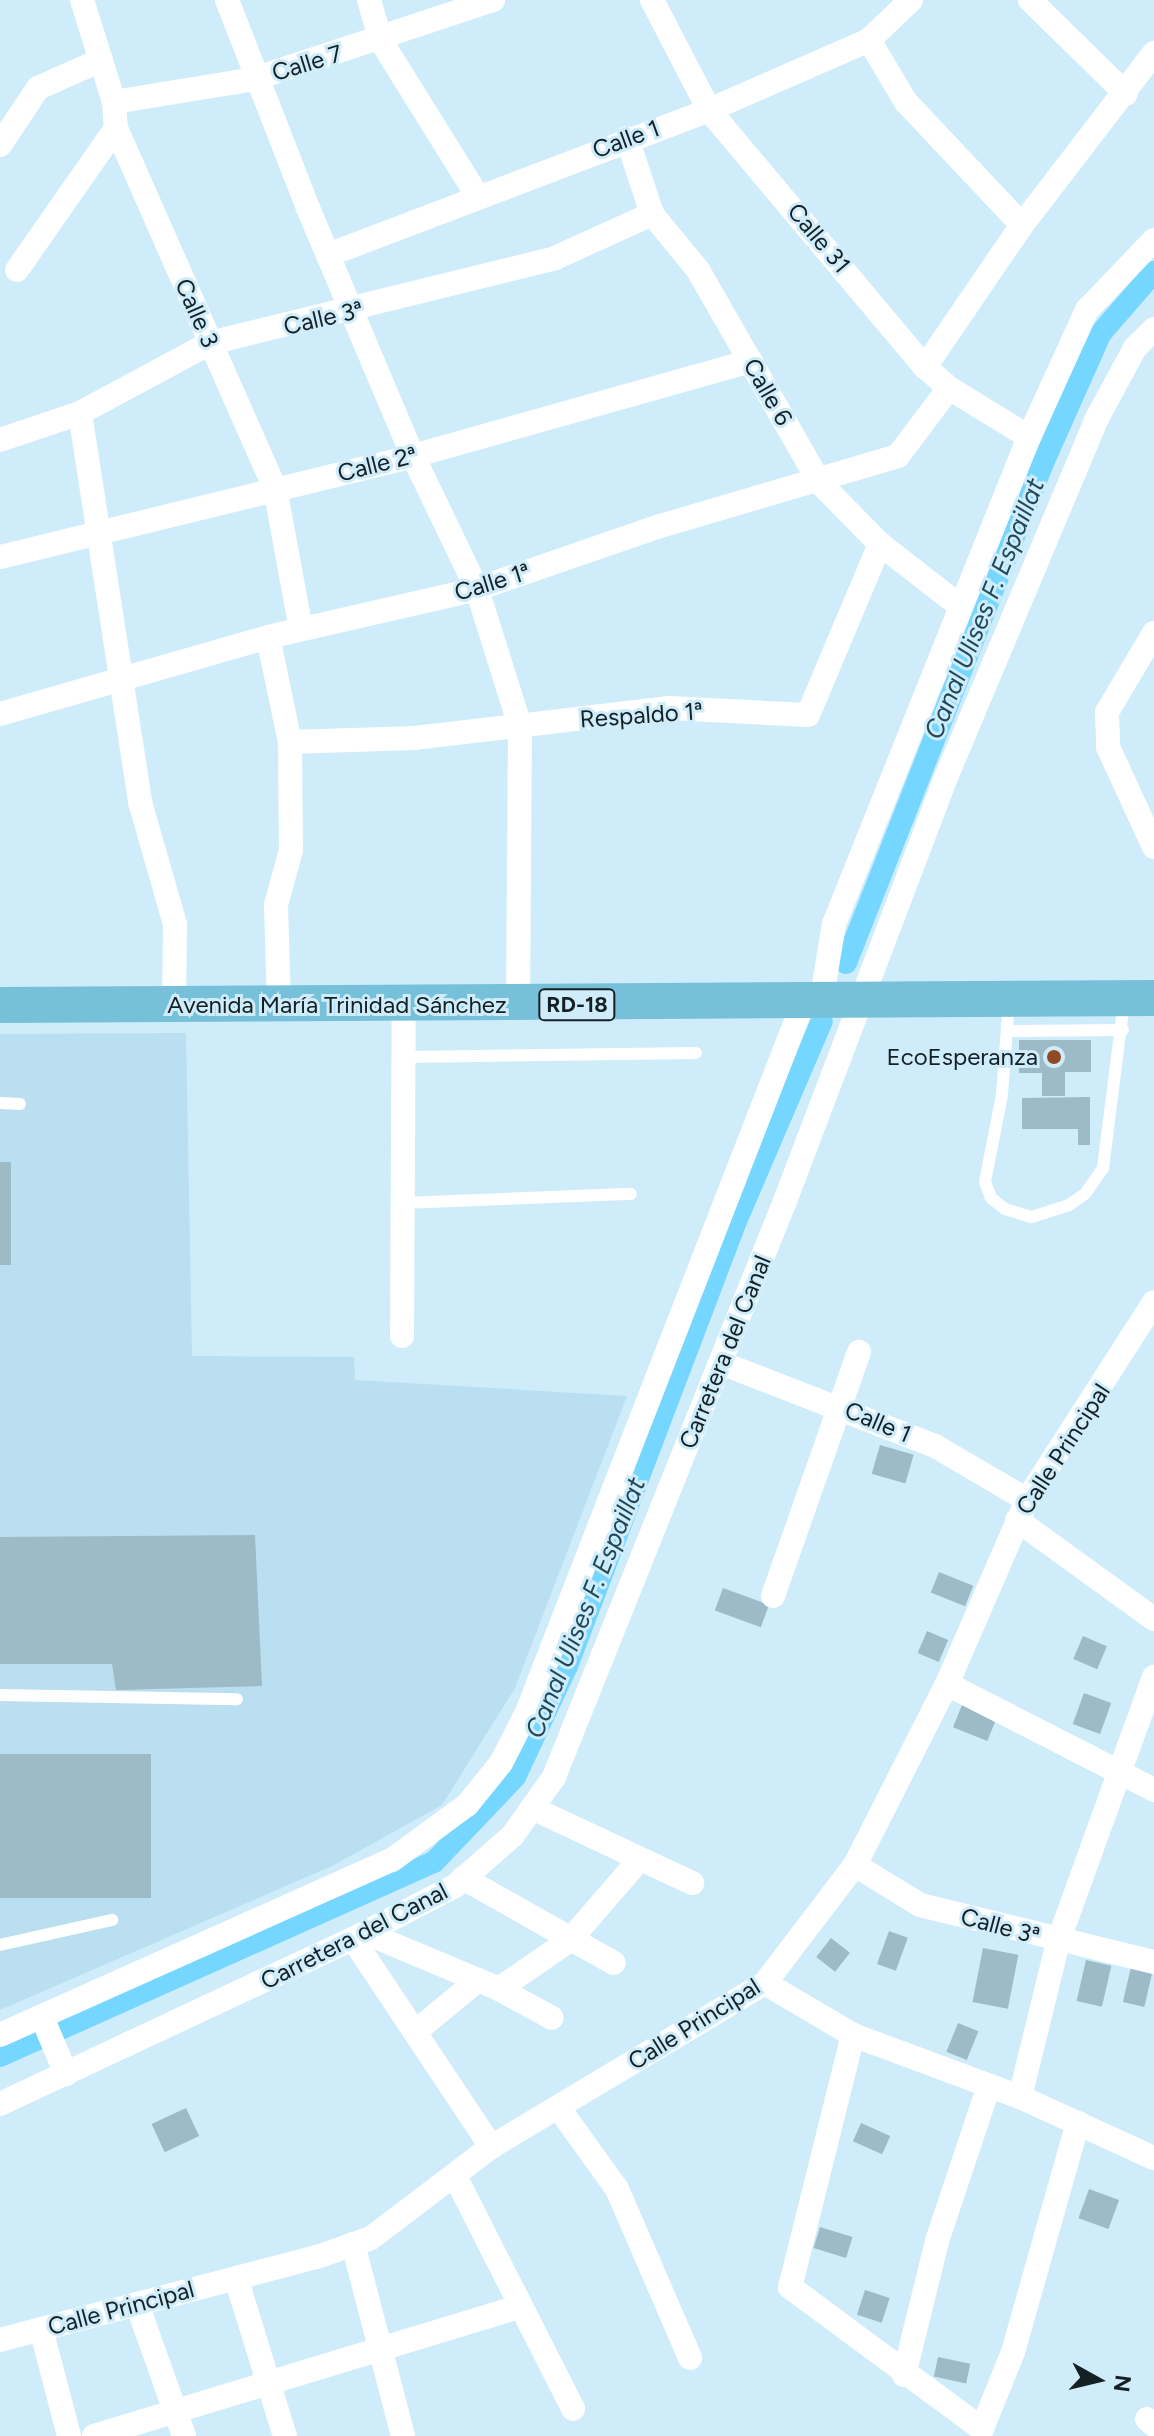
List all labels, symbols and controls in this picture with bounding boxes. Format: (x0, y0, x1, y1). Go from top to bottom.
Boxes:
street label: Calle 7 (268, 39, 346, 87)
street label: Calle 1 (589, 114, 663, 164)
street label: Calle 31 (782, 197, 856, 279)
street label: Calle 3 (169, 274, 225, 352)
street label: Calle 3ª (281, 295, 365, 341)
street label: Calle 6 (737, 353, 799, 431)
street label: Calle 2ª (334, 440, 420, 488)
water label: Canal Ulises F. Espaillat (918, 474, 1052, 744)
street label: Calle 1ª (451, 557, 533, 607)
street label: Respaldo 1ª (579, 696, 703, 734)
road number: RD-18 (537, 987, 617, 1023)
street label: Avenida María Trinidad Sánchez (167, 991, 507, 1019)
place label: EcoEsperanza (886, 1043, 1038, 1071)
marker: EcoEsperanza (1045, 1048, 1063, 1066)
street label: Carretera del Canal (673, 1251, 777, 1453)
street label: Calle Principal (1010, 1378, 1116, 1520)
street label: Calle 1 (841, 1395, 915, 1449)
water label: Canal Ulises F. Espaillat (519, 1473, 653, 1743)
street label: Carretera del Canal (256, 1876, 452, 1996)
street label: Calle 3ª (958, 1902, 1042, 1950)
street label: Calle Principal (623, 1972, 765, 2076)
street label: Calle Principal (45, 2275, 197, 2341)
north arrow (1058, 2340, 1138, 2420)
text: N (1108, 2373, 1137, 2394)

